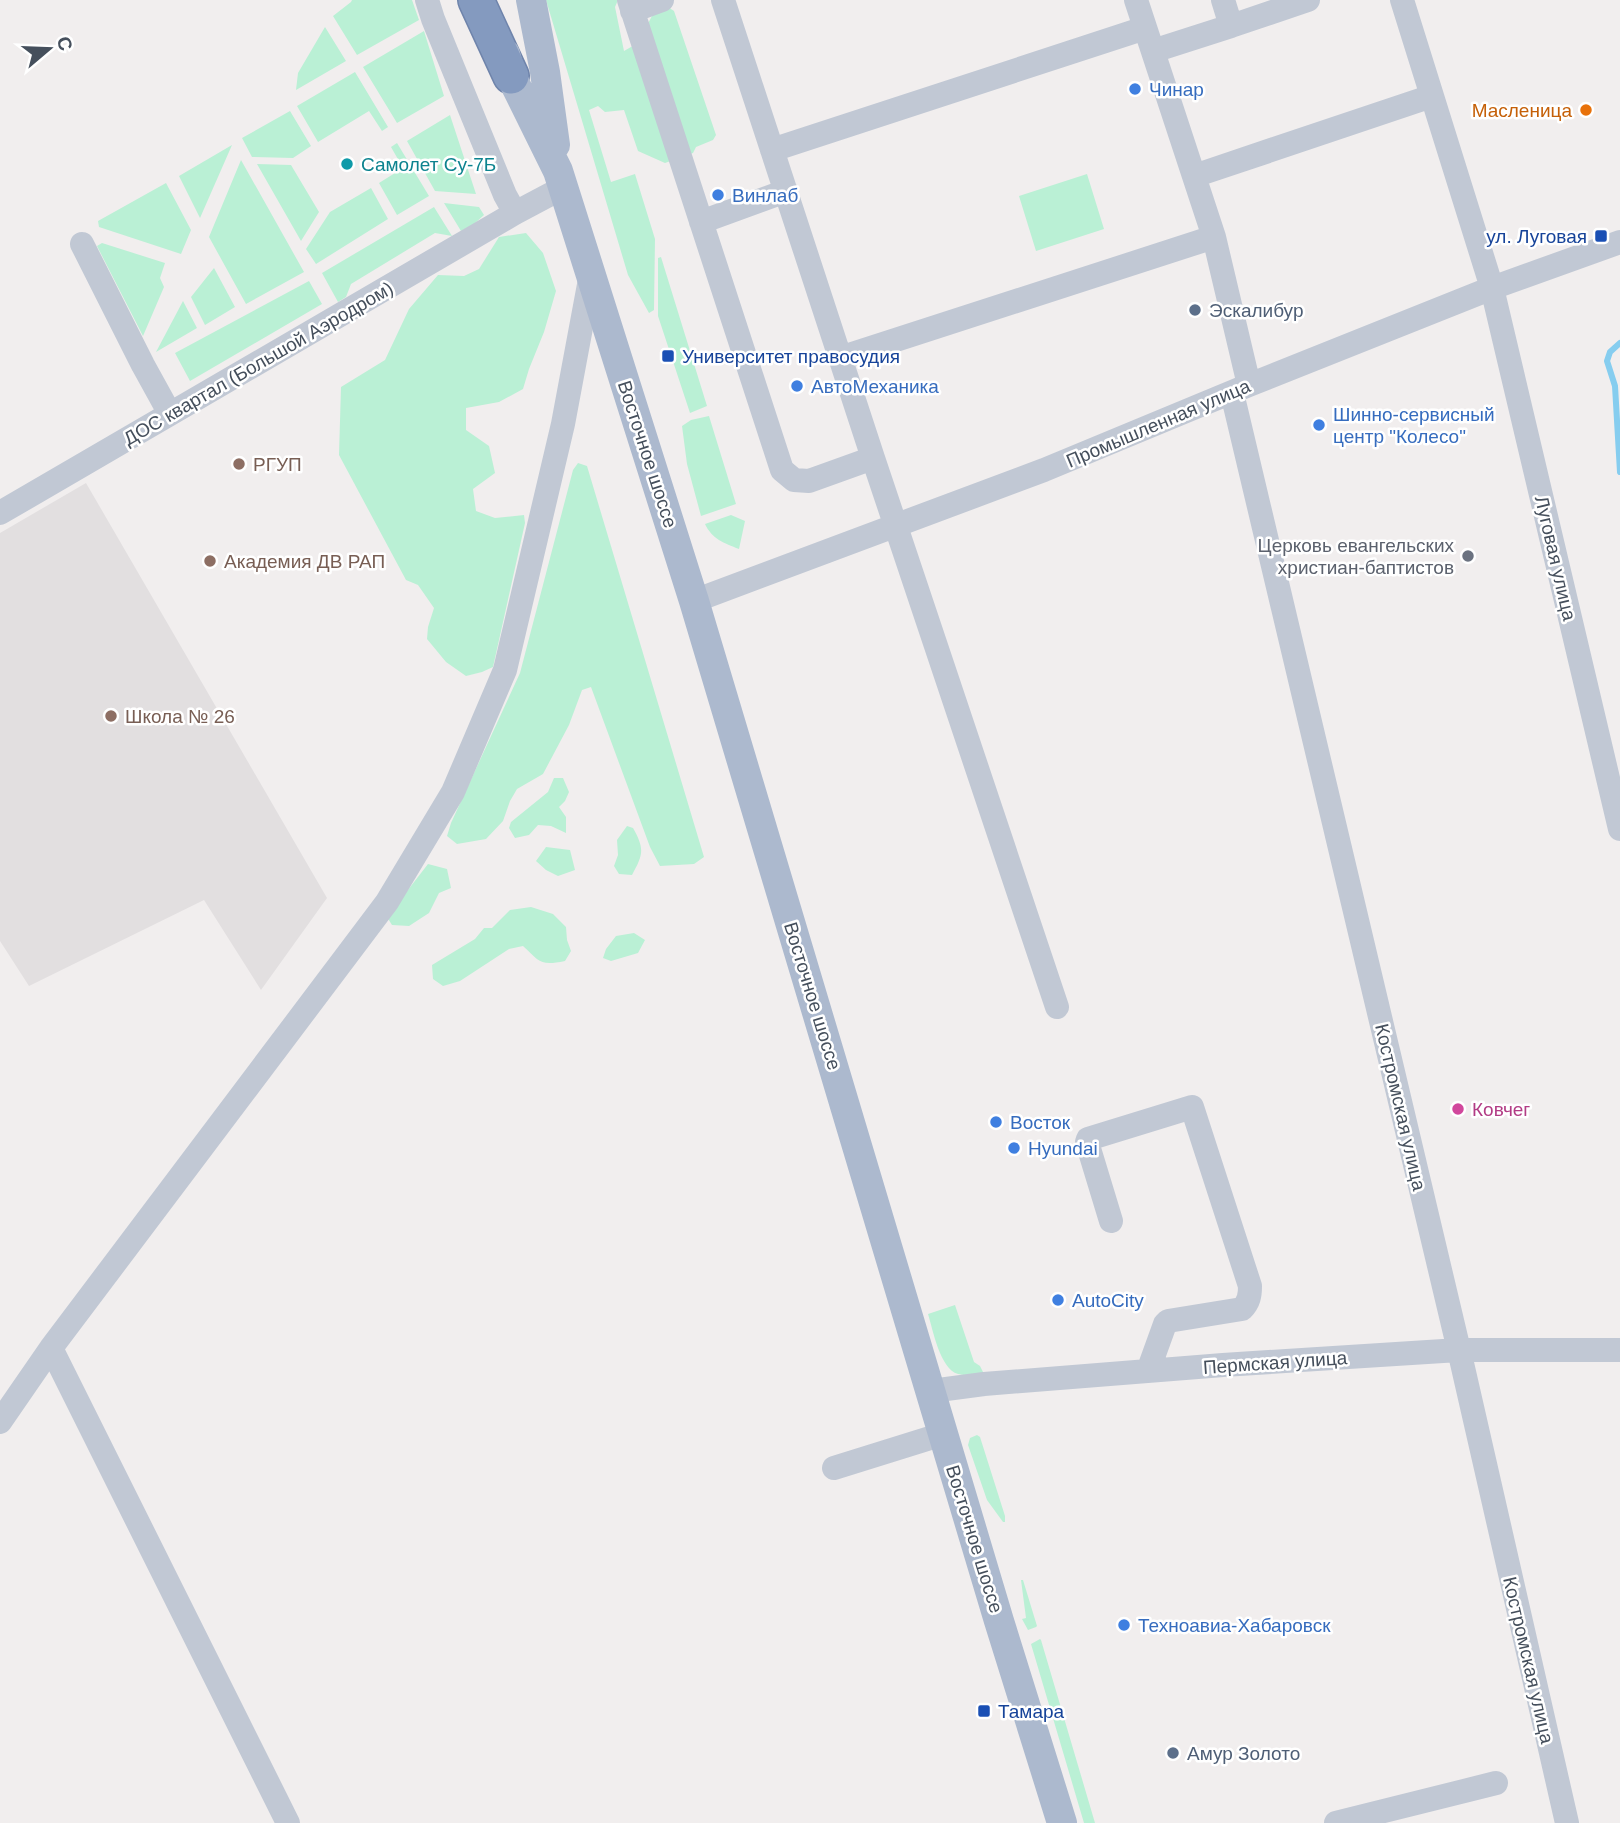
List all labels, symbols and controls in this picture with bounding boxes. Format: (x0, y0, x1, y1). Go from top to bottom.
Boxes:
north arrow (14, 14, 84, 84)
text: С (52, 34, 77, 54)
place label: Чинар (1149, 79, 1204, 100)
marker: Чинар (1127, 81, 1143, 97)
place label: Масленица (1472, 100, 1572, 121)
marker: Масленица (1578, 102, 1594, 118)
place label: Самолет Су-7Б (361, 154, 496, 175)
marker: Самолет Су-7Б (339, 156, 355, 172)
place label: Винлаб (732, 185, 798, 206)
marker: Винлаб (710, 187, 726, 203)
place label: ул. Луговая (1486, 226, 1587, 247)
marker: ул. Луговая (1593, 228, 1609, 244)
street label: ДОС квартал (Большой Аэродром) (120, 277, 397, 449)
place label: Эскалибур (1209, 300, 1303, 321)
marker: Эскалибур (1187, 302, 1203, 318)
place label: Университет правосудия (682, 346, 900, 367)
marker: Университет правосудия (660, 348, 676, 364)
street label: Промышленная улица (1063, 375, 1254, 472)
place label: АвтоМеханика (811, 376, 939, 397)
street label: Восточное шоссе (614, 378, 681, 530)
marker: АвтоМеханика (789, 378, 805, 394)
place label: Шинно-сервисный центр "Колесо" (1333, 404, 1495, 447)
marker: Шинно-сервисный центр "Колесо" (1311, 417, 1327, 433)
place label: РГУП (253, 454, 302, 475)
marker: РГУП (231, 456, 247, 472)
street label: Луговая улица (1531, 494, 1580, 623)
place label: Церковь евангельских христиан-баптистов (1258, 535, 1454, 578)
marker: Церковь евангельских христиан-баптистов (1460, 548, 1476, 564)
place label: Академия ДВ РАП (224, 551, 385, 572)
marker: Академия ДВ РАП (202, 553, 218, 569)
place label: Школа № 26 (125, 706, 235, 727)
marker: Школа № 26 (103, 708, 119, 724)
street label: Восточное шоссе (780, 920, 845, 1073)
street label: Костромская улица (1371, 1022, 1430, 1193)
place label: Ковчег (1472, 1099, 1530, 1120)
marker: Ковчег (1450, 1101, 1466, 1117)
place label: Восток (1010, 1112, 1071, 1133)
marker: Восток (988, 1114, 1004, 1130)
place label: Hyundai (1028, 1138, 1098, 1159)
marker: Hyundai (1006, 1140, 1022, 1156)
place label: AutoCity (1072, 1290, 1144, 1311)
marker: AutoCity (1050, 1292, 1066, 1308)
street label: Пермская улица (1202, 1347, 1348, 1378)
street label: Восточное шоссе (942, 1463, 1007, 1616)
street label: Костромская улица (1499, 1575, 1558, 1746)
place label: Техноавиа-Хабаровск (1138, 1615, 1331, 1636)
marker: Техноавиа-Хабаровск (1116, 1617, 1132, 1633)
place label: Тамара (998, 1701, 1065, 1722)
marker: Тамара (976, 1703, 992, 1719)
place label: Амур Золото (1187, 1743, 1300, 1764)
marker: Амур Золото (1165, 1745, 1181, 1761)

